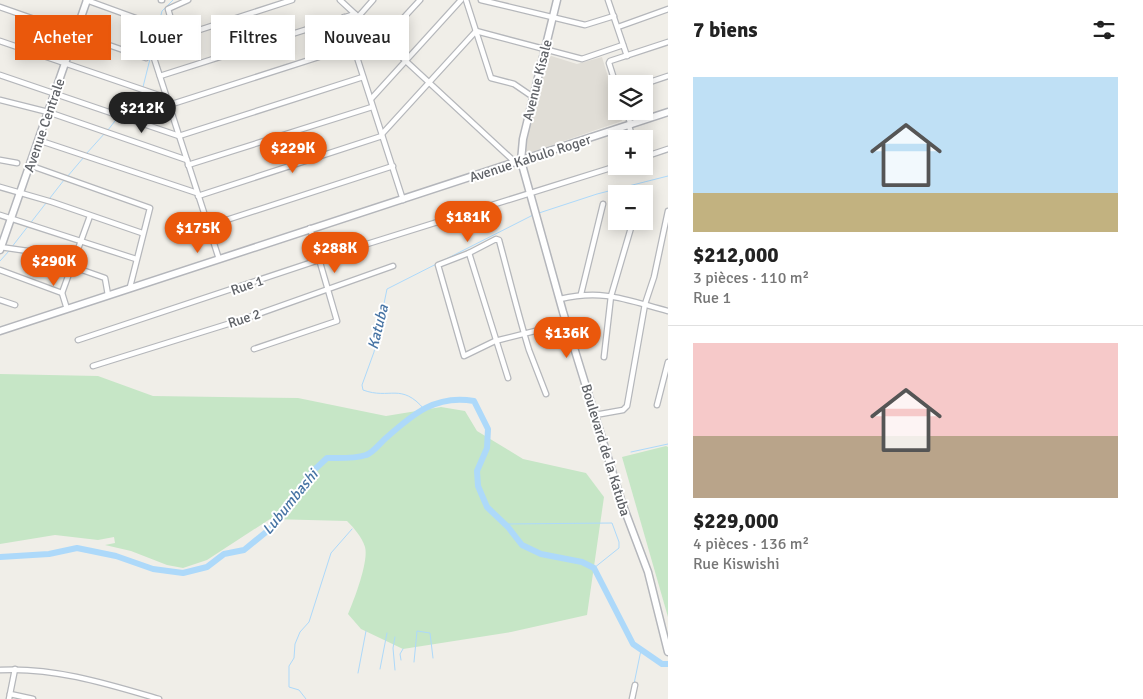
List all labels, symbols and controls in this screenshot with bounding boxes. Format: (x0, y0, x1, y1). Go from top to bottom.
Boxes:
chip: Acheter (15, 15, 111, 60)
chip: Louer (121, 15, 201, 60)
chip: Filtres (211, 15, 295, 60)
chip: Nouveau (305, 15, 409, 60)
icon: filters (1090, 16, 1118, 44)
text: 7 biens (693, 17, 758, 43)
street label: Avenue Kisale (519, 38, 556, 123)
map controls (608, 75, 653, 230)
button: layers (608, 75, 653, 120)
street label: Avenue Centrale (21, 76, 68, 174)
pin: $212K (107, 92, 177, 134)
text: $212K (120, 98, 164, 118)
icon: home (861, 110, 951, 200)
button: + (608, 130, 653, 175)
street label: Avenue Kabulo Roger (467, 131, 594, 186)
pin: $229K (258, 132, 328, 174)
text: $229K (271, 138, 315, 158)
button: − (608, 185, 653, 230)
pin: $181K (433, 200, 503, 243)
text: $181K (446, 207, 490, 227)
pin: $175K (163, 212, 233, 254)
text: $175K (176, 218, 220, 238)
pin: $288K (300, 232, 370, 274)
text: $288K (313, 238, 357, 258)
text: $212,000 (693, 242, 779, 268)
pin: $290K (19, 244, 89, 287)
text: $290K (32, 251, 76, 271)
text: 3 pièces · 110 m² (693, 268, 809, 288)
street label: Rue 1 (229, 272, 266, 299)
text: Rue 1 (693, 288, 731, 308)
water label: Katuba (364, 302, 392, 351)
street label: Rue 2 (226, 305, 263, 332)
pin: $136K (532, 316, 602, 359)
text: $136K (545, 323, 589, 343)
icon: home (861, 375, 951, 465)
street label: Boulevard de la Katuba (577, 382, 634, 518)
water label: Lubumbashi (258, 465, 323, 538)
text: $229,000 (693, 508, 779, 534)
text: 4 pièces · 136 m² (693, 534, 809, 554)
text: Rue Kiswishi (693, 554, 780, 574)

